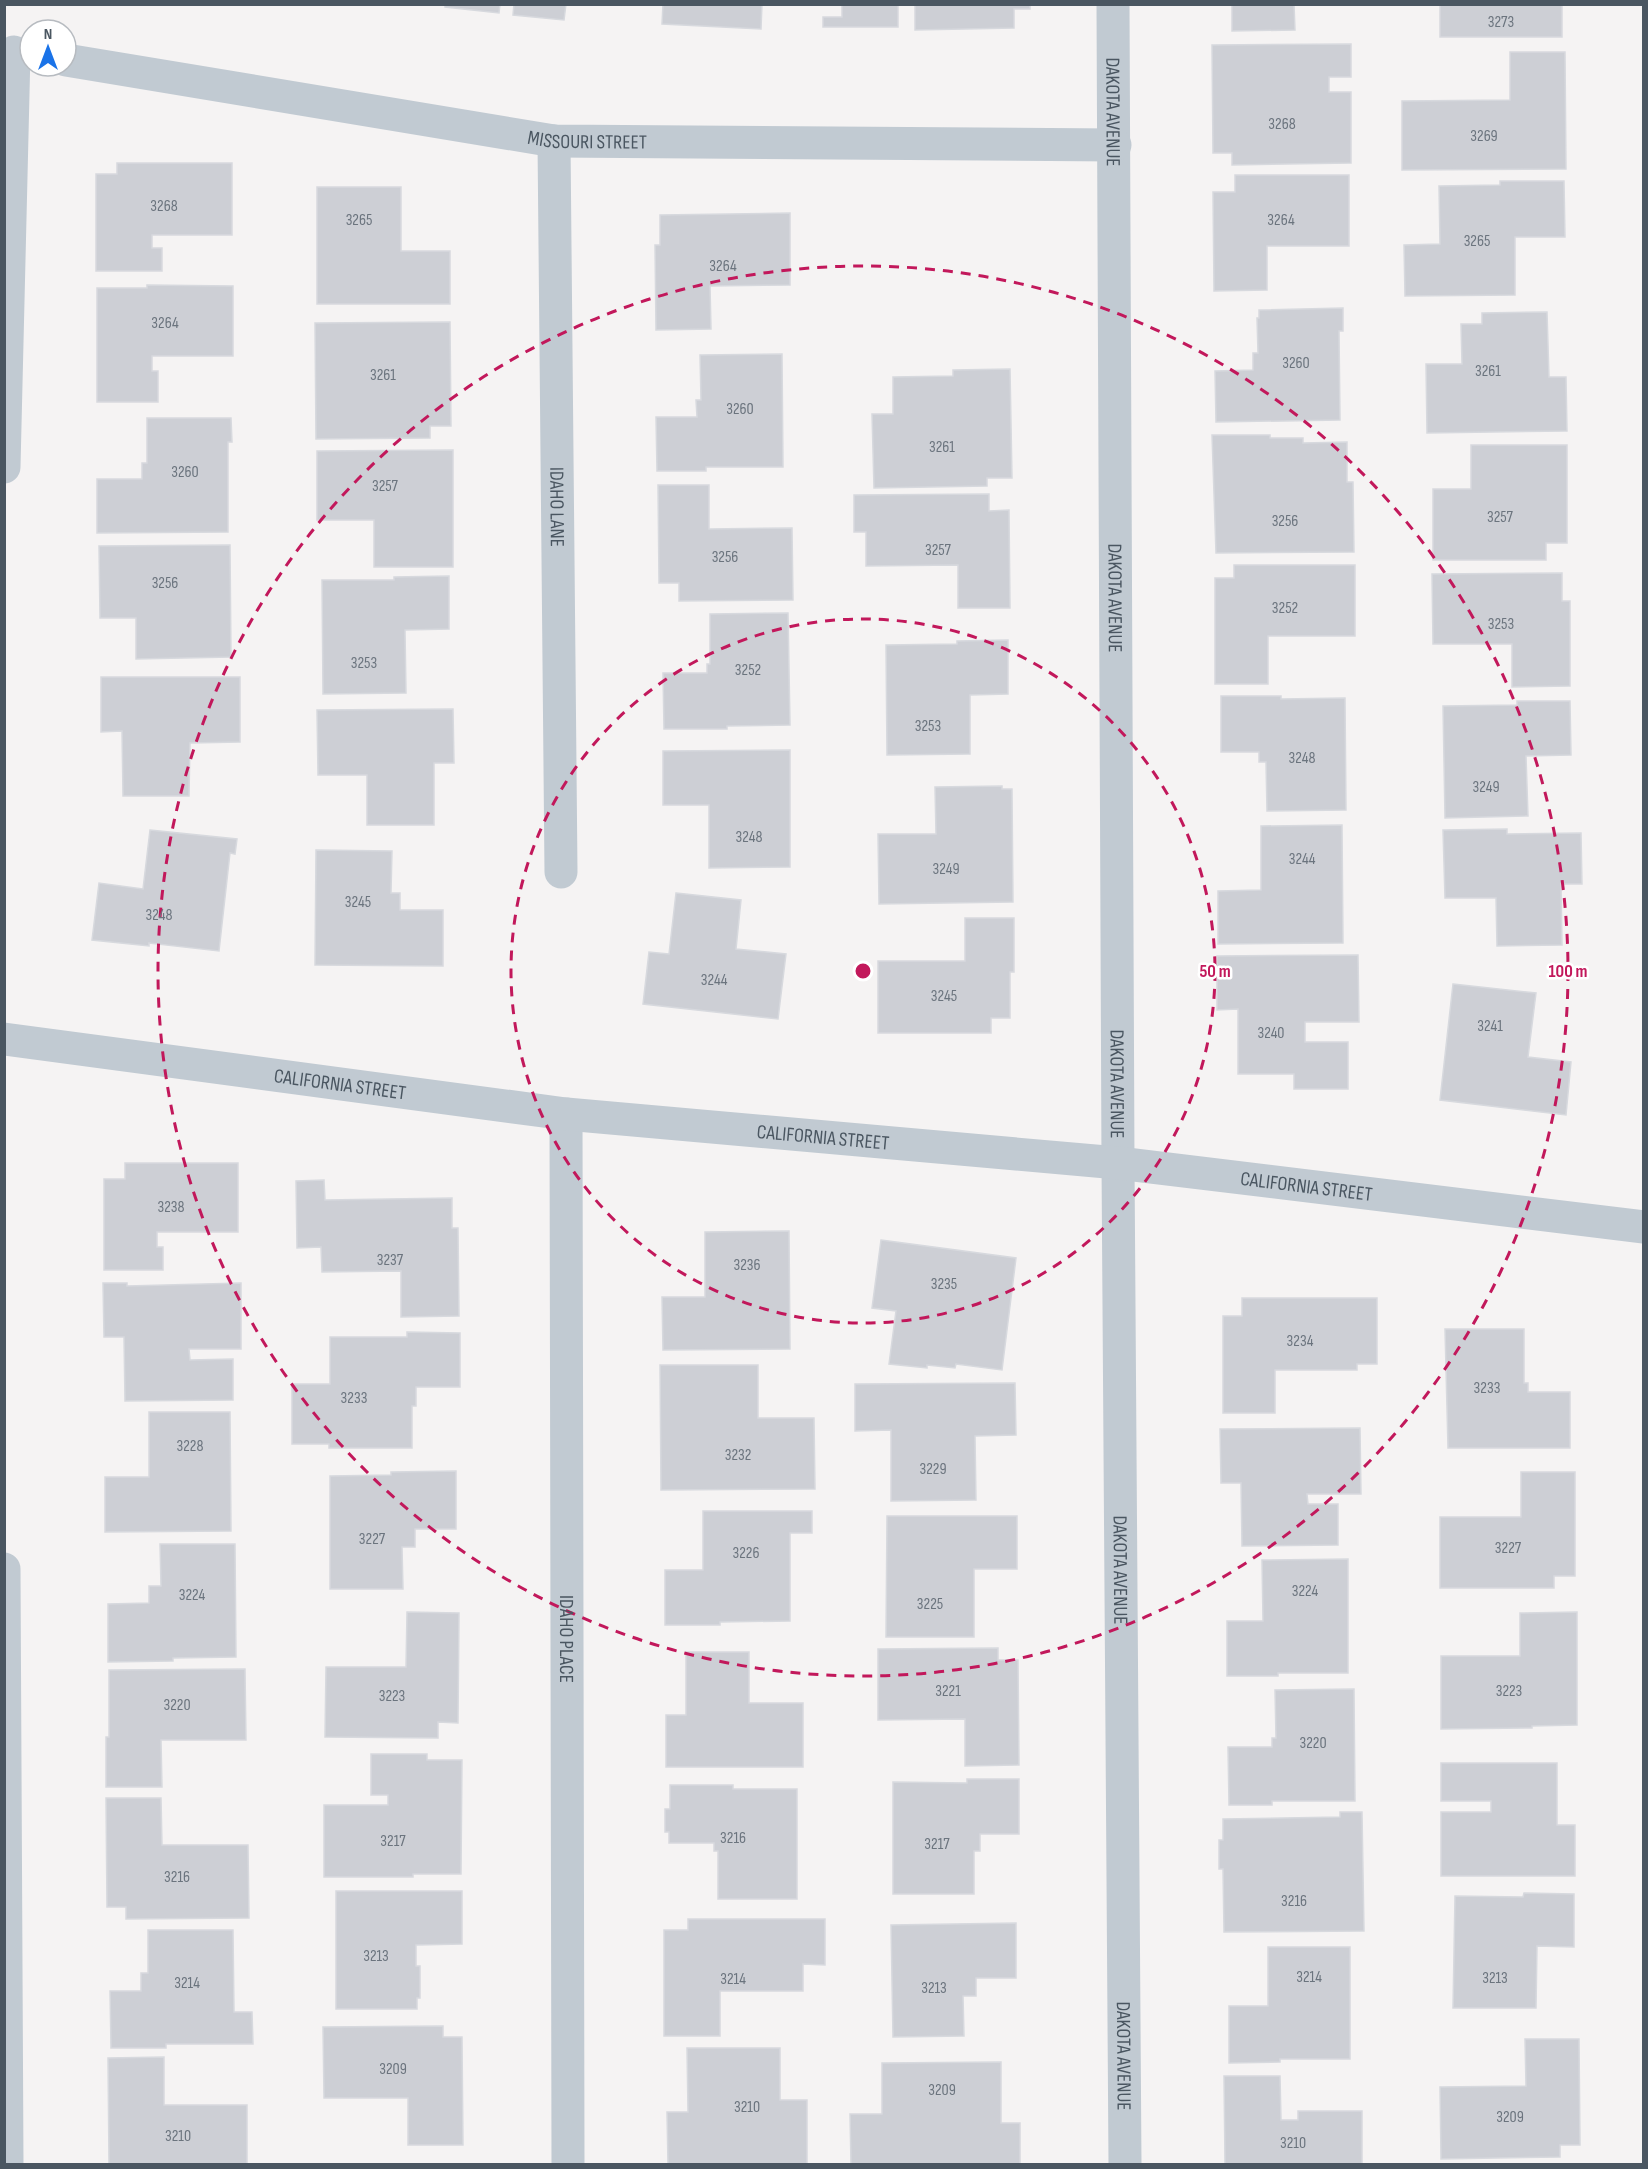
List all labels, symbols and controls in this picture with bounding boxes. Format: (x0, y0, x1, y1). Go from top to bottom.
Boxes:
house number: 3273 (1488, 13, 1514, 32)
north arrow (18, 18, 78, 78)
text: N (44, 25, 52, 44)
street label: DAKOTA AVENUE (1100, 57, 1125, 167)
house number: 3268 (1268, 115, 1296, 134)
street label: MISSOURI STREET (526, 126, 647, 155)
house number: 3269 (1470, 127, 1498, 146)
house number: 3268 (150, 197, 178, 216)
house number: 3265 (346, 211, 372, 230)
house number: 3264 (1267, 211, 1295, 230)
house number: 3265 (1464, 232, 1490, 251)
house number: 3264 (709, 257, 737, 276)
house number: 3264 (151, 314, 179, 333)
house number: 3260 (1282, 354, 1310, 373)
house number: 3261 (1475, 362, 1501, 381)
house number: 3261 (370, 366, 396, 385)
house number: 3260 (726, 400, 754, 419)
house number: 3261 (929, 438, 955, 457)
house number: 3260 (171, 463, 199, 482)
street label: IDAHO LANE (544, 467, 569, 547)
house number: 3257 (372, 477, 399, 496)
house number: 3257 (1487, 508, 1514, 527)
house number: 3256 (1272, 512, 1298, 531)
house number: 3257 (925, 541, 952, 560)
street label: DAKOTA AVENUE (1102, 543, 1127, 653)
house number: 3256 (712, 548, 738, 567)
house number: 3256 (152, 574, 178, 593)
house number: 3252 (1272, 599, 1298, 618)
house number: 3253 (1488, 615, 1514, 634)
house number: 3253 (351, 654, 377, 673)
house number: 3252 (735, 661, 761, 680)
house number: 3253 (915, 717, 941, 736)
house number: 3248 (1289, 749, 1315, 768)
house number: 3249 (1472, 778, 1500, 797)
house number: 3248 (736, 828, 762, 847)
house number: 3244 (1289, 850, 1316, 869)
house number: 3249 (932, 860, 960, 879)
house number: 3245 (345, 893, 371, 912)
house number: 3248 (146, 906, 172, 925)
centre of rings (853, 961, 873, 981)
text: 50 m (1199, 961, 1231, 982)
text: 100 m (1549, 961, 1588, 982)
house number: 3244 (701, 971, 728, 990)
house number: 3245 (931, 987, 957, 1006)
house number: 3241 (1477, 1017, 1503, 1036)
house number: 3240 (1257, 1024, 1285, 1043)
street label: DAKOTA AVENUE (1104, 1029, 1129, 1139)
street label: CALIFORNIA STREET (272, 1064, 407, 1106)
street label: CALIFORNIA STREET (756, 1120, 890, 1156)
street label: CALIFORNIA STREET (1239, 1167, 1374, 1207)
house number: 3238 (157, 1198, 185, 1217)
house number: 3237 (377, 1251, 404, 1270)
house number: 3236 (733, 1256, 761, 1275)
house number: 3235 (931, 1275, 957, 1294)
house number: 3234 (1287, 1332, 1314, 1351)
house number: 3233 (1474, 1379, 1500, 1398)
house number: 3233 (341, 1389, 367, 1408)
house number: 3228 (177, 1437, 203, 1456)
house number: 3232 (725, 1446, 751, 1465)
house number: 3229 (919, 1460, 947, 1479)
street label: DAKOTA AVENUE (1107, 1515, 1132, 1625)
house number: 3227 (359, 1530, 386, 1549)
house number: 3227 (1495, 1539, 1522, 1558)
house number: 3226 (733, 1544, 759, 1563)
house number: 3224 (1292, 1582, 1319, 1601)
house number: 3224 (179, 1586, 206, 1605)
street label: IDAHO PLACE (554, 1595, 578, 1683)
house number: 3225 (917, 1595, 943, 1614)
house number: 3221 (935, 1682, 961, 1701)
house number: 3223 (1496, 1682, 1522, 1701)
house number: 3223 (379, 1687, 405, 1706)
house number: 3220 (163, 1696, 191, 1715)
house number: 3220 (1299, 1734, 1327, 1753)
house number: 3216 (720, 1829, 746, 1848)
house number: 3217 (380, 1832, 406, 1851)
house number: 3217 (924, 1835, 950, 1854)
house number: 3216 (164, 1868, 190, 1887)
house number: 3216 (1281, 1892, 1307, 1911)
house number: 3213 (363, 1947, 389, 1966)
house number: 3214 (1296, 1968, 1322, 1987)
house number: 3213 (1482, 1969, 1508, 1988)
house number: 3214 (720, 1970, 746, 1989)
house number: 3214 (174, 1974, 200, 1993)
house number: 3213 (921, 1979, 947, 1998)
street label: DAKOTA AVENUE (1111, 2001, 1136, 2111)
house number: 3209 (379, 2060, 407, 2079)
house number: 3209 (928, 2081, 956, 2100)
house number: 3210 (734, 2098, 760, 2117)
house number: 3209 (1496, 2108, 1524, 2127)
house number: 3210 (165, 2127, 191, 2146)
house number: 3210 (1280, 2134, 1306, 2153)

